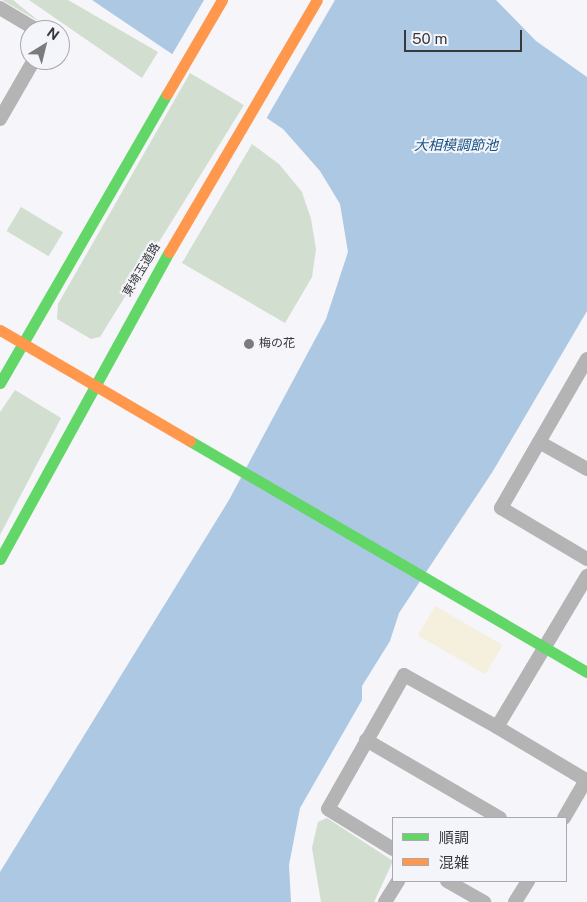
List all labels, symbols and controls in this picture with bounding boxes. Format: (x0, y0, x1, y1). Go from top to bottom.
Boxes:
north arrow (20, 20, 70, 70)
scale bar (407, 20, 524, 52)
text: N (44, 24, 62, 43)
text: 50 m (412, 30, 447, 47)
water label: 大相模調節池 (414, 137, 498, 153)
street label: 東埼玉道路 (120, 241, 164, 299)
place label: 梅の花 (259, 337, 295, 351)
marker: 梅の花 (243, 338, 255, 350)
legend (392, 817, 567, 882)
text: 順調 (439, 829, 469, 846)
text: 混雑 (439, 854, 469, 871)

